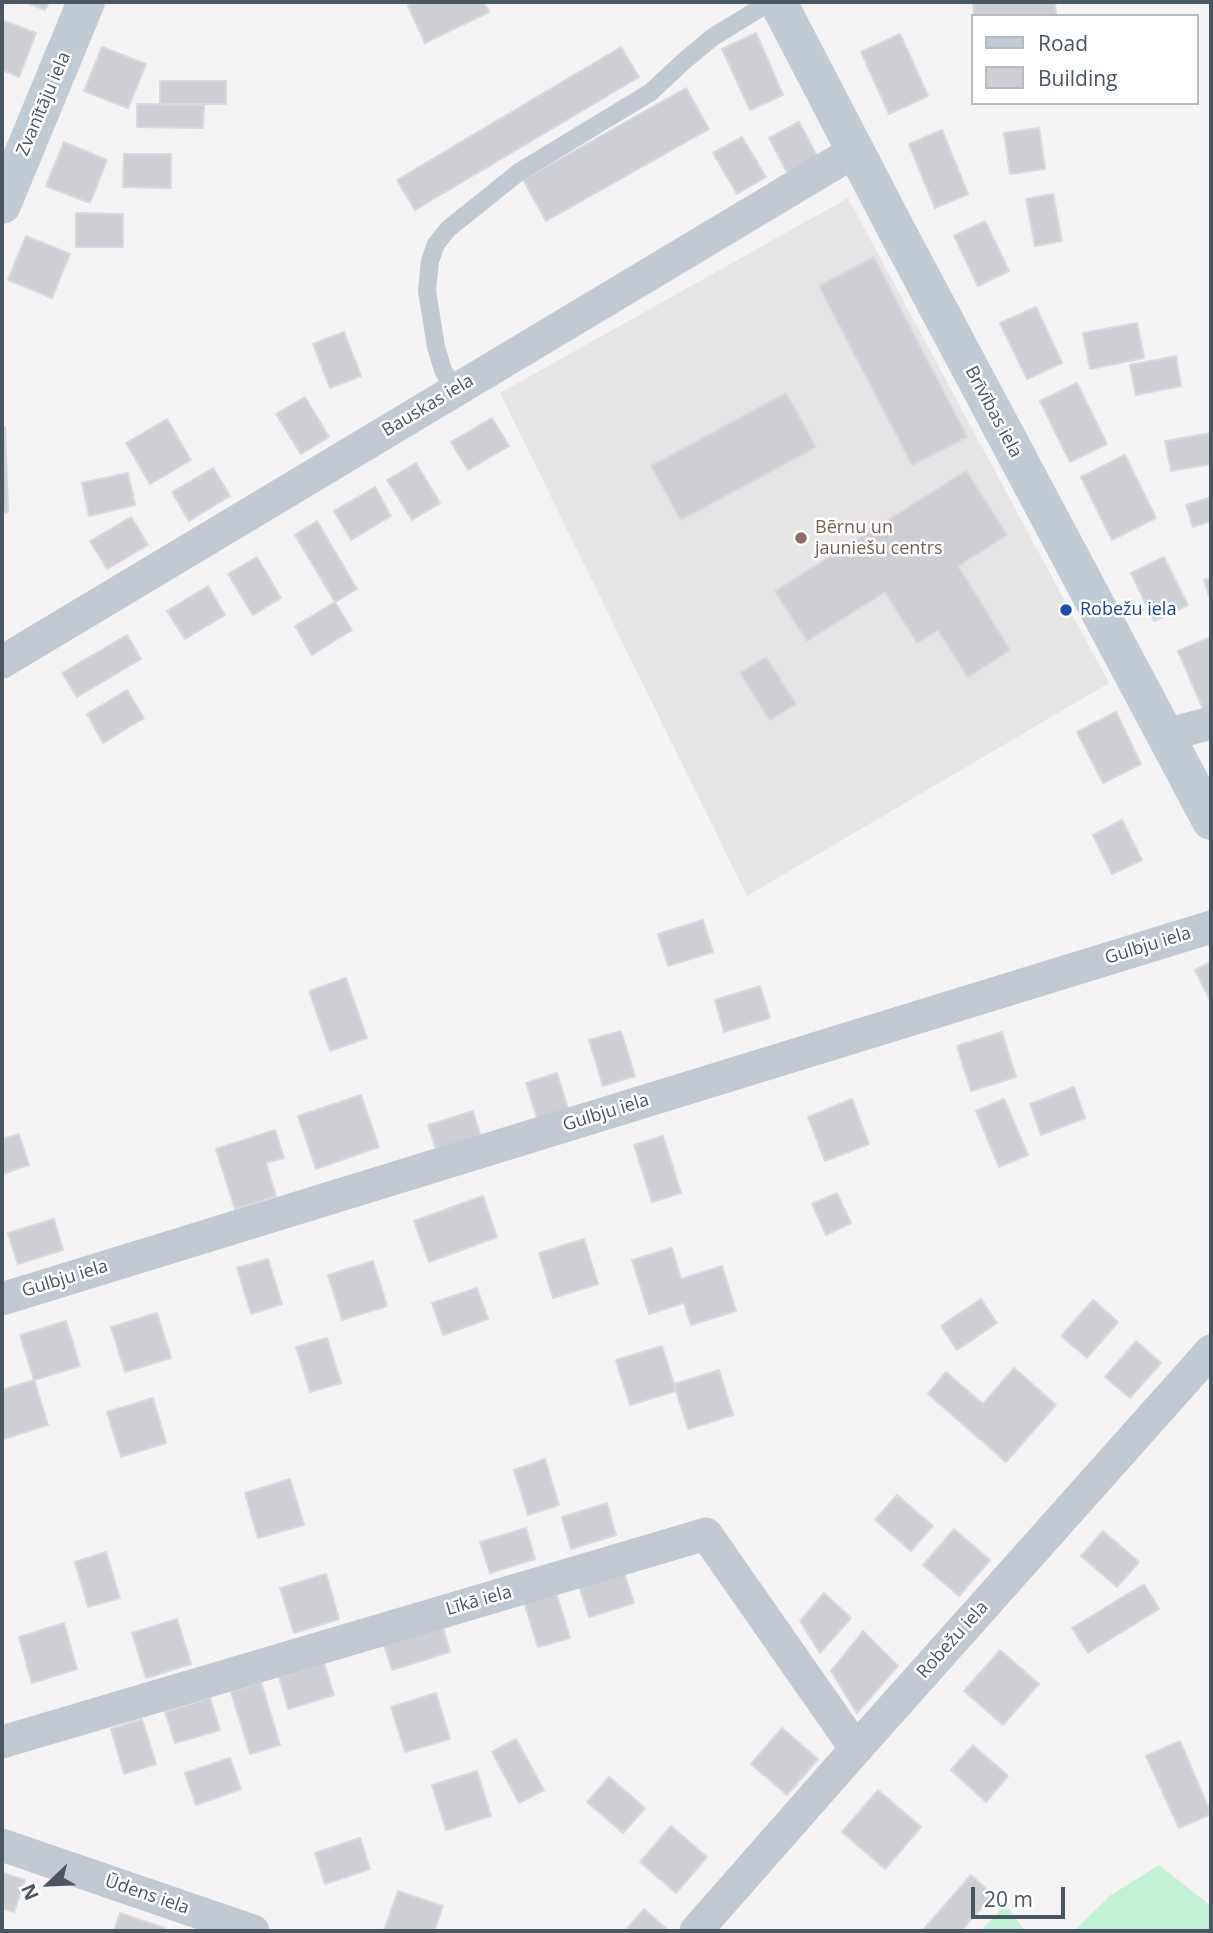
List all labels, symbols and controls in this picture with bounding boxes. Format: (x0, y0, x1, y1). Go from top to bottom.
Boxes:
legend (972, 14, 1199, 105)
text: Road (1038, 29, 1088, 57)
street label: Zvanītāju iela (12, 49, 76, 159)
text: Building (1038, 64, 1117, 92)
street label: Brīvības iela (960, 363, 1026, 461)
street label: Bauskas iela (378, 370, 478, 442)
place label: Bērnu un jauniešu centrs (815, 517, 943, 560)
marker: Bērnu un jauniešu centrs (793, 530, 809, 546)
place label: Robežu iela (1080, 599, 1176, 621)
marker: Robežu iela (1058, 602, 1074, 618)
street label: Gulbju iela (1102, 923, 1194, 969)
street label: Gulbju iela (560, 1090, 652, 1136)
street label: Gulbju iela (19, 1256, 111, 1302)
street label: Līkā iela (444, 1581, 514, 1621)
street label: Robežu iela (913, 1597, 993, 1683)
north arrow (14, 1849, 84, 1919)
street label: Ūdens iela (102, 1871, 192, 1919)
scale bar (975, 1874, 1070, 1918)
text: N (15, 1880, 45, 1904)
text: 20 m (984, 1885, 1033, 1913)

